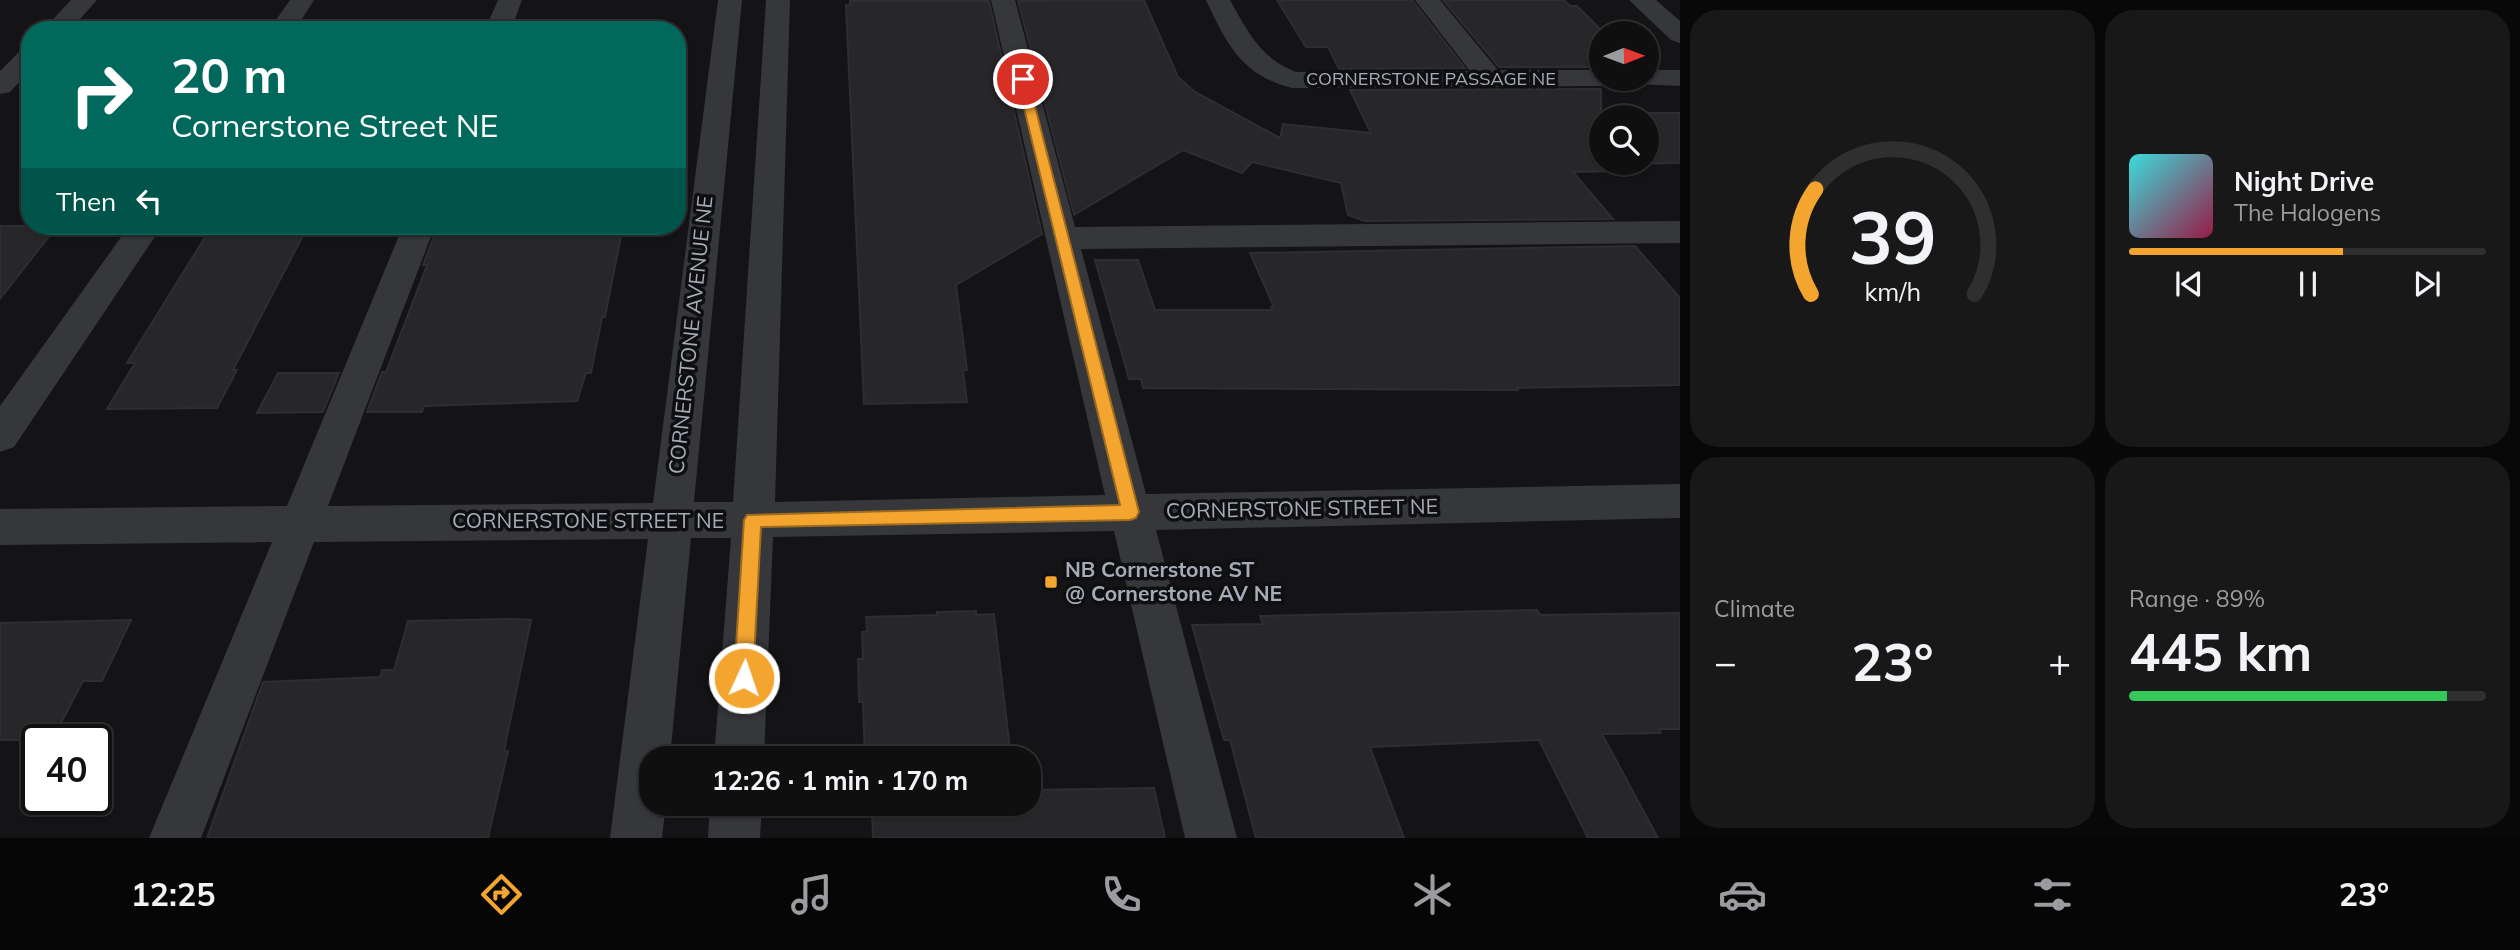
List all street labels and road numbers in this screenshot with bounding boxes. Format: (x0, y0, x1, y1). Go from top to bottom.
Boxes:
street label: CORNERSTONE PASSAGE NE (1306, 67, 1556, 90)
street label: CORNERSTONE AVENUE NE (662, 194, 718, 475)
street label: CORNERSTONE STREET NE (1166, 493, 1438, 523)
street label: CORNERSTONE STREET NE (452, 507, 724, 533)

